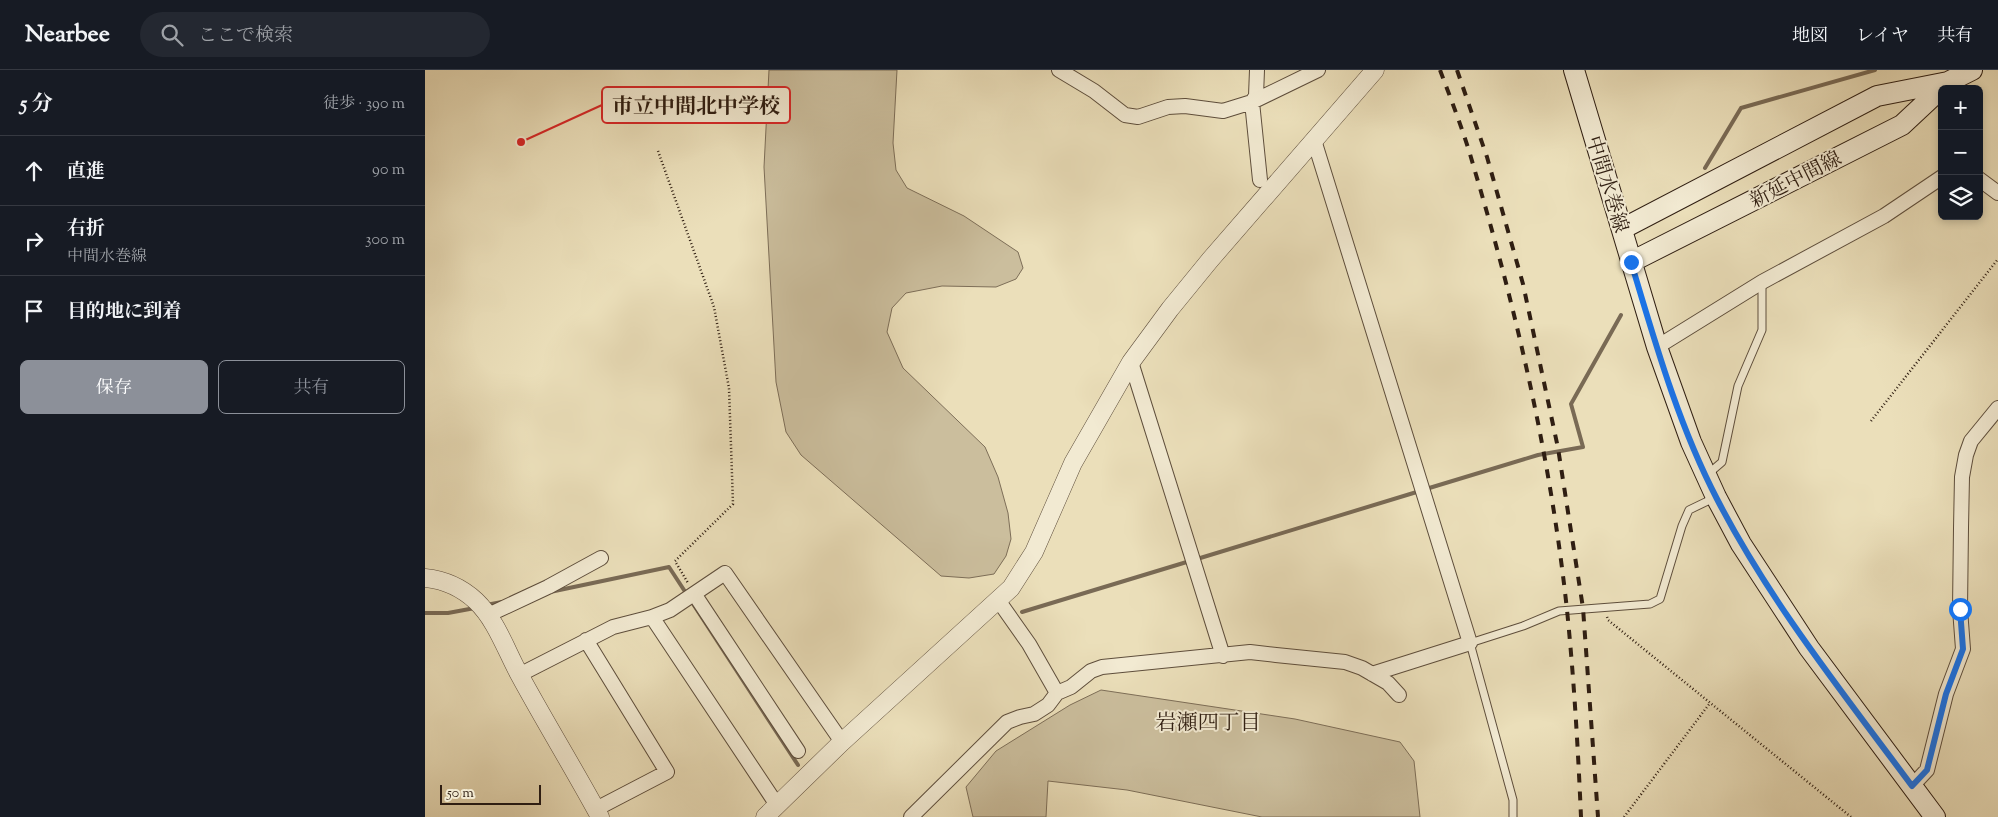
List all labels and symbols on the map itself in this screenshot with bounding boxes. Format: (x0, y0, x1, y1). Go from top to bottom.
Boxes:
callout: 市立中間北中学校 (602, 87, 790, 123)
text: 市立中間北中学校 (612, 93, 780, 123)
street label: 中間水巻線 (1577, 133, 1634, 237)
street label: 新延中間線 (1745, 146, 1847, 217)
route end (1620, 251, 1643, 274)
route start (1949, 598, 1972, 621)
district label: 岩瀬四丁目 (1156, 709, 1261, 739)
scale bar (440, 782, 541, 805)

